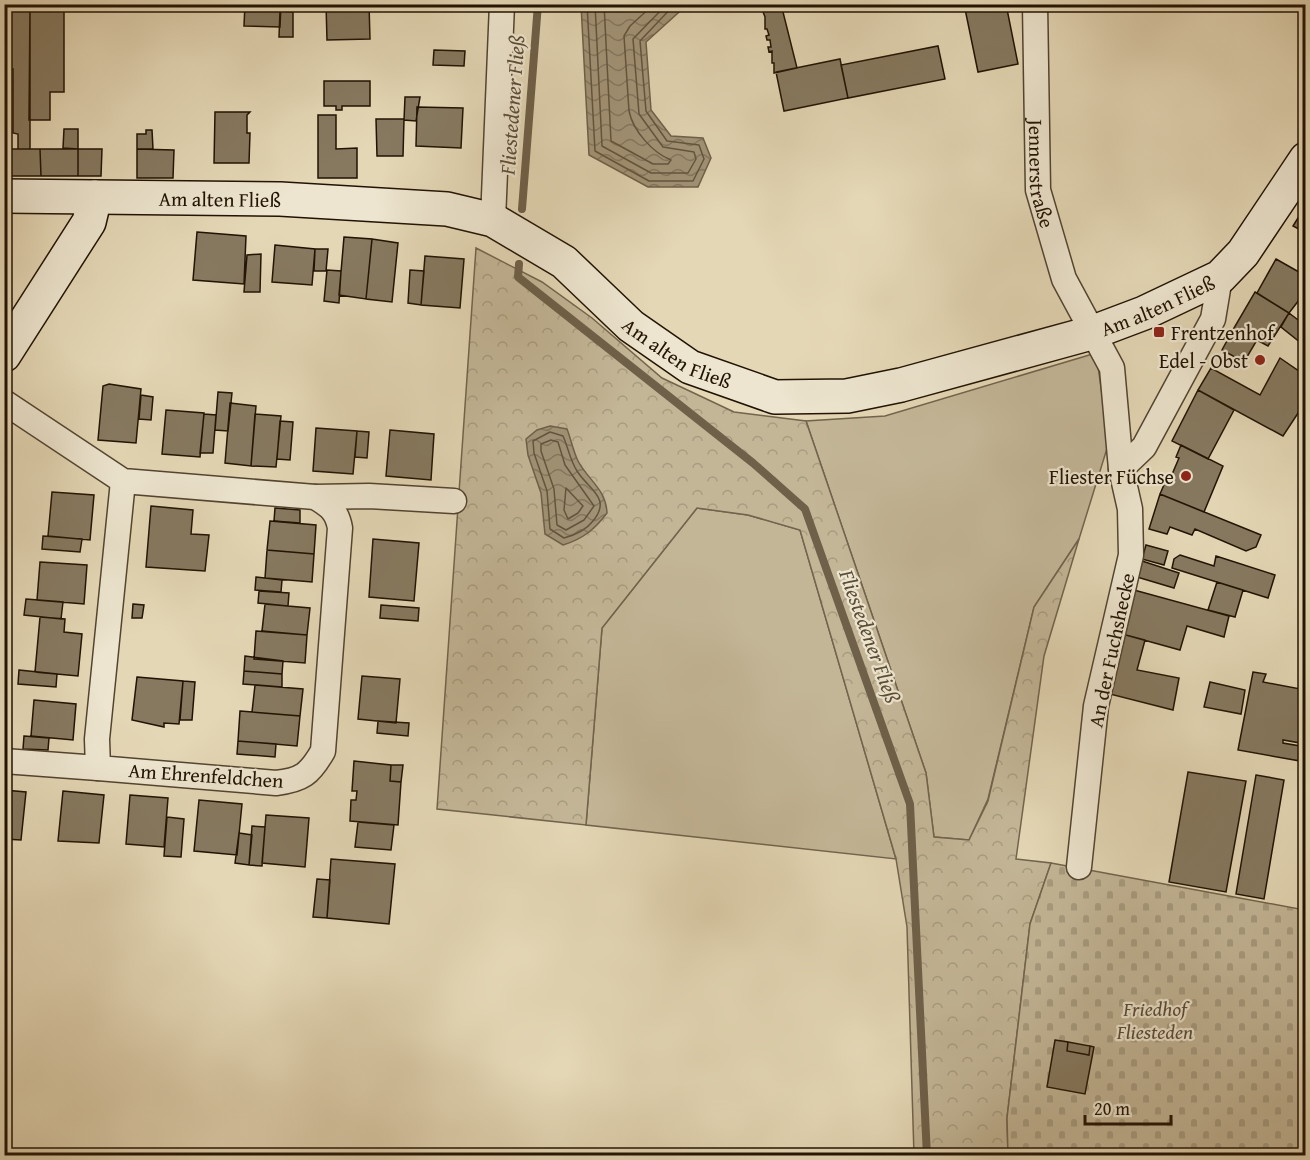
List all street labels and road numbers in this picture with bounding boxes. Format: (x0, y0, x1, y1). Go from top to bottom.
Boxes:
street label: Jennerstraße (1022, 116, 1063, 231)
street label: Am alten Fließ (159, 183, 281, 214)
street label: Am alten Fließ (1096, 267, 1219, 343)
street label: Am alten Fließ (616, 311, 736, 395)
street label: An der Fuchshecke (1080, 570, 1142, 730)
street label: Am Ehrenfeldchen (128, 755, 284, 795)

